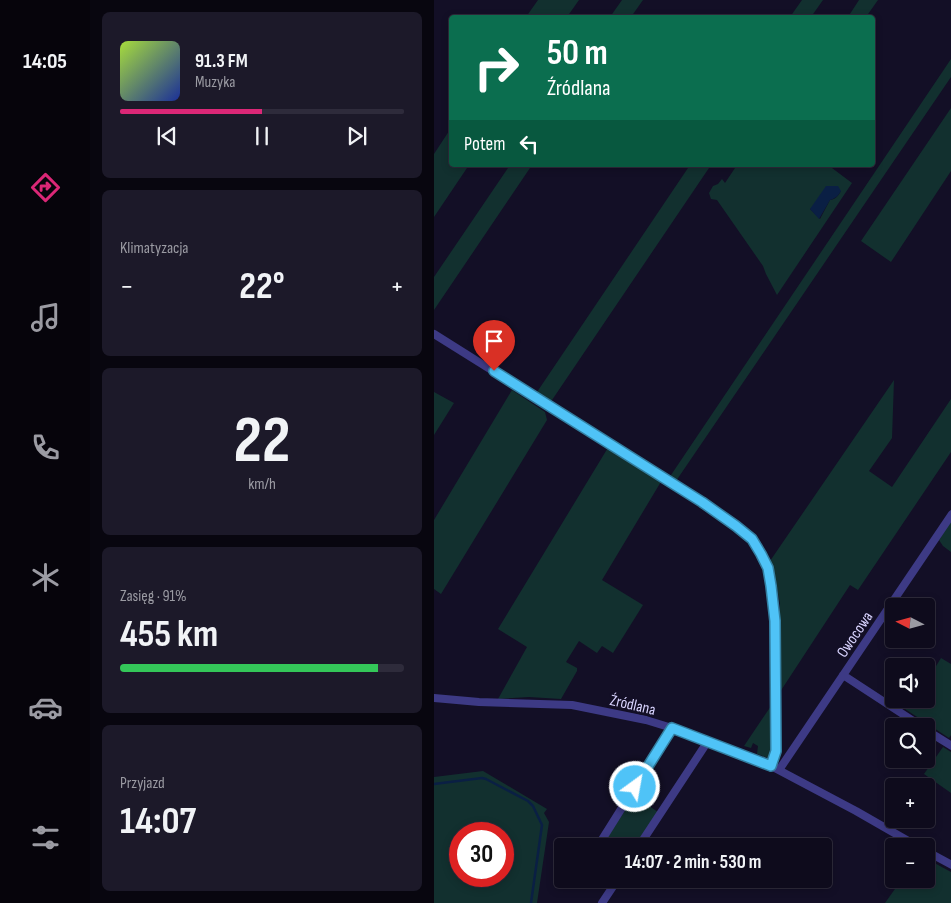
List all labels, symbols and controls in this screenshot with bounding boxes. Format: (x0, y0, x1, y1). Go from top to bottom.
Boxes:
text: 50 m (547, 32, 608, 75)
icon: right (464, 35, 529, 100)
text: 14:05 (23, 48, 67, 75)
text: 91.3 FM (195, 50, 248, 73)
text: Muzyka (195, 73, 235, 92)
text: Źródlana (547, 75, 611, 102)
icon: previous (153, 122, 181, 150)
icon: pause (248, 122, 276, 150)
icon: next (343, 122, 371, 150)
icon: left (515, 130, 543, 158)
text: Potem (464, 133, 505, 156)
icon: directions (28, 170, 63, 205)
text: Klimatyzacja (120, 239, 189, 258)
text: 22° (239, 264, 285, 309)
text: − (120, 270, 134, 303)
text: + (390, 270, 404, 303)
icon: music (28, 300, 63, 335)
pin (473, 320, 515, 371)
icon: arrive (480, 327, 508, 355)
text: 22 (234, 403, 290, 481)
icon: phone (28, 430, 63, 465)
text: km/h (248, 475, 276, 494)
icon: climate (28, 560, 63, 595)
text: Zasięg · 91% (120, 587, 187, 606)
north arrow (885, 598, 935, 648)
map controls (885, 598, 935, 888)
street label: Owocowa (833, 608, 877, 661)
text: 455 km (120, 612, 218, 657)
button: sound (885, 658, 935, 708)
icon: car (28, 690, 63, 725)
street label: Źródlana (608, 691, 657, 720)
button: search (885, 718, 935, 768)
position arrow (608, 760, 660, 812)
text: Przyjazd (120, 774, 165, 793)
button: + (885, 778, 935, 828)
text: 14:07 (120, 799, 196, 844)
icon: filters (28, 820, 63, 855)
speed limit sign: 30 (449, 822, 514, 887)
button: − (885, 838, 935, 888)
text: 14:07 · 2 min · 530 m (625, 851, 761, 874)

